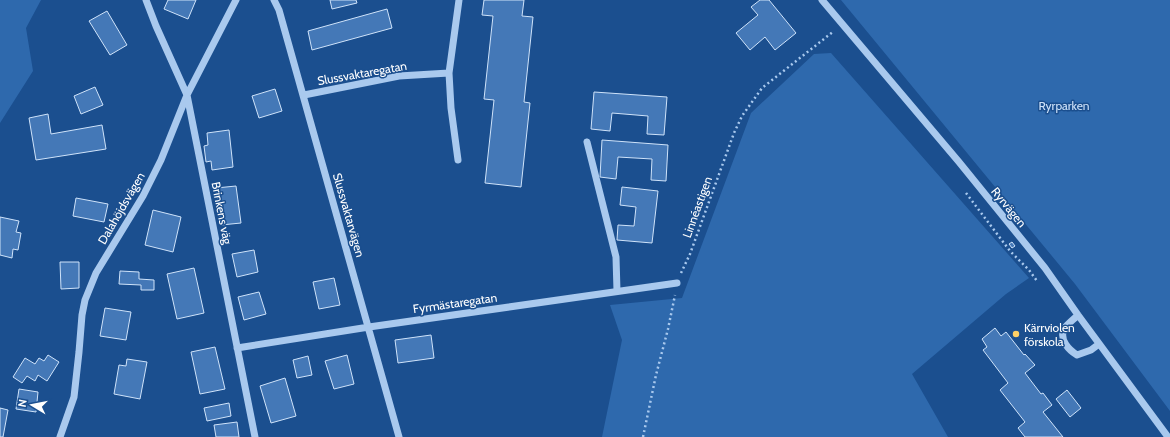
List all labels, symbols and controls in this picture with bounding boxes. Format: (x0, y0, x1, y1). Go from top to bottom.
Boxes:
street label: Slussvaktaregatan (316, 58, 408, 88)
park label: Ryrparken (1038, 98, 1090, 113)
street label: Dalahöjdsvägen (94, 169, 148, 247)
street label: Slussvaktarvägen (330, 171, 368, 259)
street label: Linnéastigen (679, 174, 715, 240)
street label: Brinkens väg (209, 180, 236, 247)
street label: Ryrvägen (988, 184, 1030, 230)
street label: Fyrmästaregatan (412, 290, 498, 316)
place label: Kärrviolen förskola (1024, 320, 1075, 349)
marker: Kärrviolen förskola (1011, 329, 1021, 339)
north arrow (12, 385, 52, 425)
text: N (15, 398, 30, 408)

